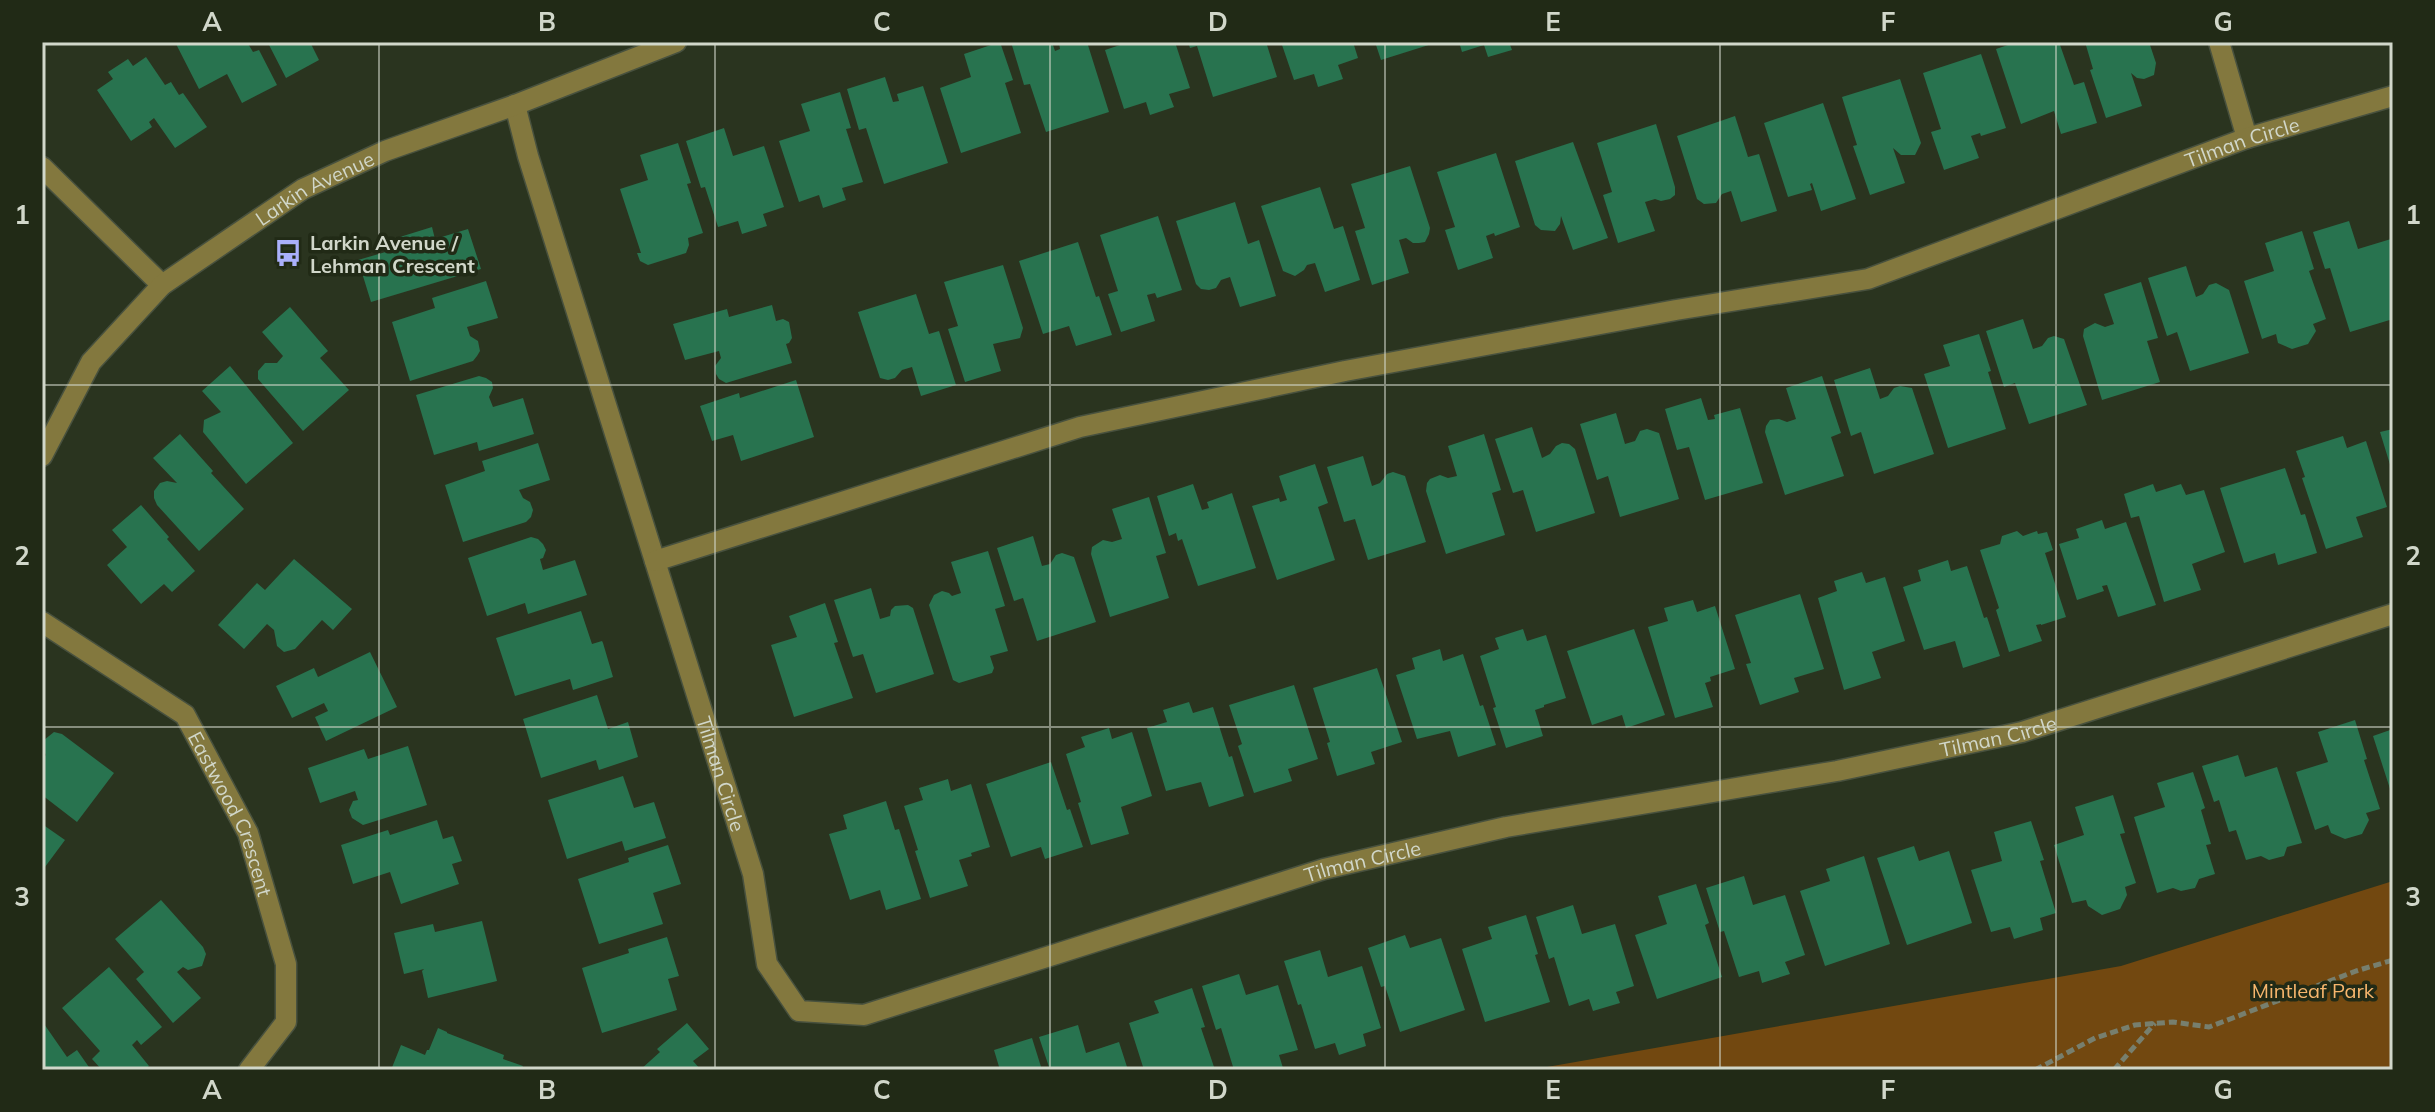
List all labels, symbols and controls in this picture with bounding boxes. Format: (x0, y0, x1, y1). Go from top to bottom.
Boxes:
text: A (202, 5, 222, 38)
text: B (538, 5, 556, 38)
text: C (873, 5, 891, 38)
text: D (1208, 5, 1228, 38)
text: E (1545, 5, 1561, 38)
text: F (1881, 5, 1896, 38)
text: G (2213, 5, 2233, 38)
street label: Tilman Circle (2181, 111, 2302, 173)
street label: Larkin Avenue (250, 145, 378, 230)
text: 1 (14, 198, 30, 231)
text: 1 (2405, 198, 2421, 231)
place label: Larkin Avenue / Lehman Crescent (310, 230, 475, 278)
bus stop icon: Larkin Avenue / Lehman Crescent (273, 238, 303, 268)
text: 2 (14, 539, 30, 572)
text: 2 (2405, 539, 2421, 572)
street label: Tilman Circle (1937, 709, 2059, 762)
street label: Tilman Circle (692, 713, 751, 834)
street label: Eastwood Crescent (183, 727, 278, 899)
street label: Tilman Circle (1301, 835, 1423, 887)
text: 3 (14, 880, 30, 913)
text: 3 (2405, 880, 2421, 913)
park label: Mintleaf Park (2252, 978, 2375, 1003)
text: A (202, 1073, 222, 1106)
text: B (538, 1073, 556, 1106)
text: C (873, 1073, 891, 1106)
text: D (1208, 1073, 1228, 1106)
text: E (1545, 1073, 1561, 1106)
text: F (1881, 1073, 1896, 1106)
text: G (2213, 1073, 2233, 1106)

